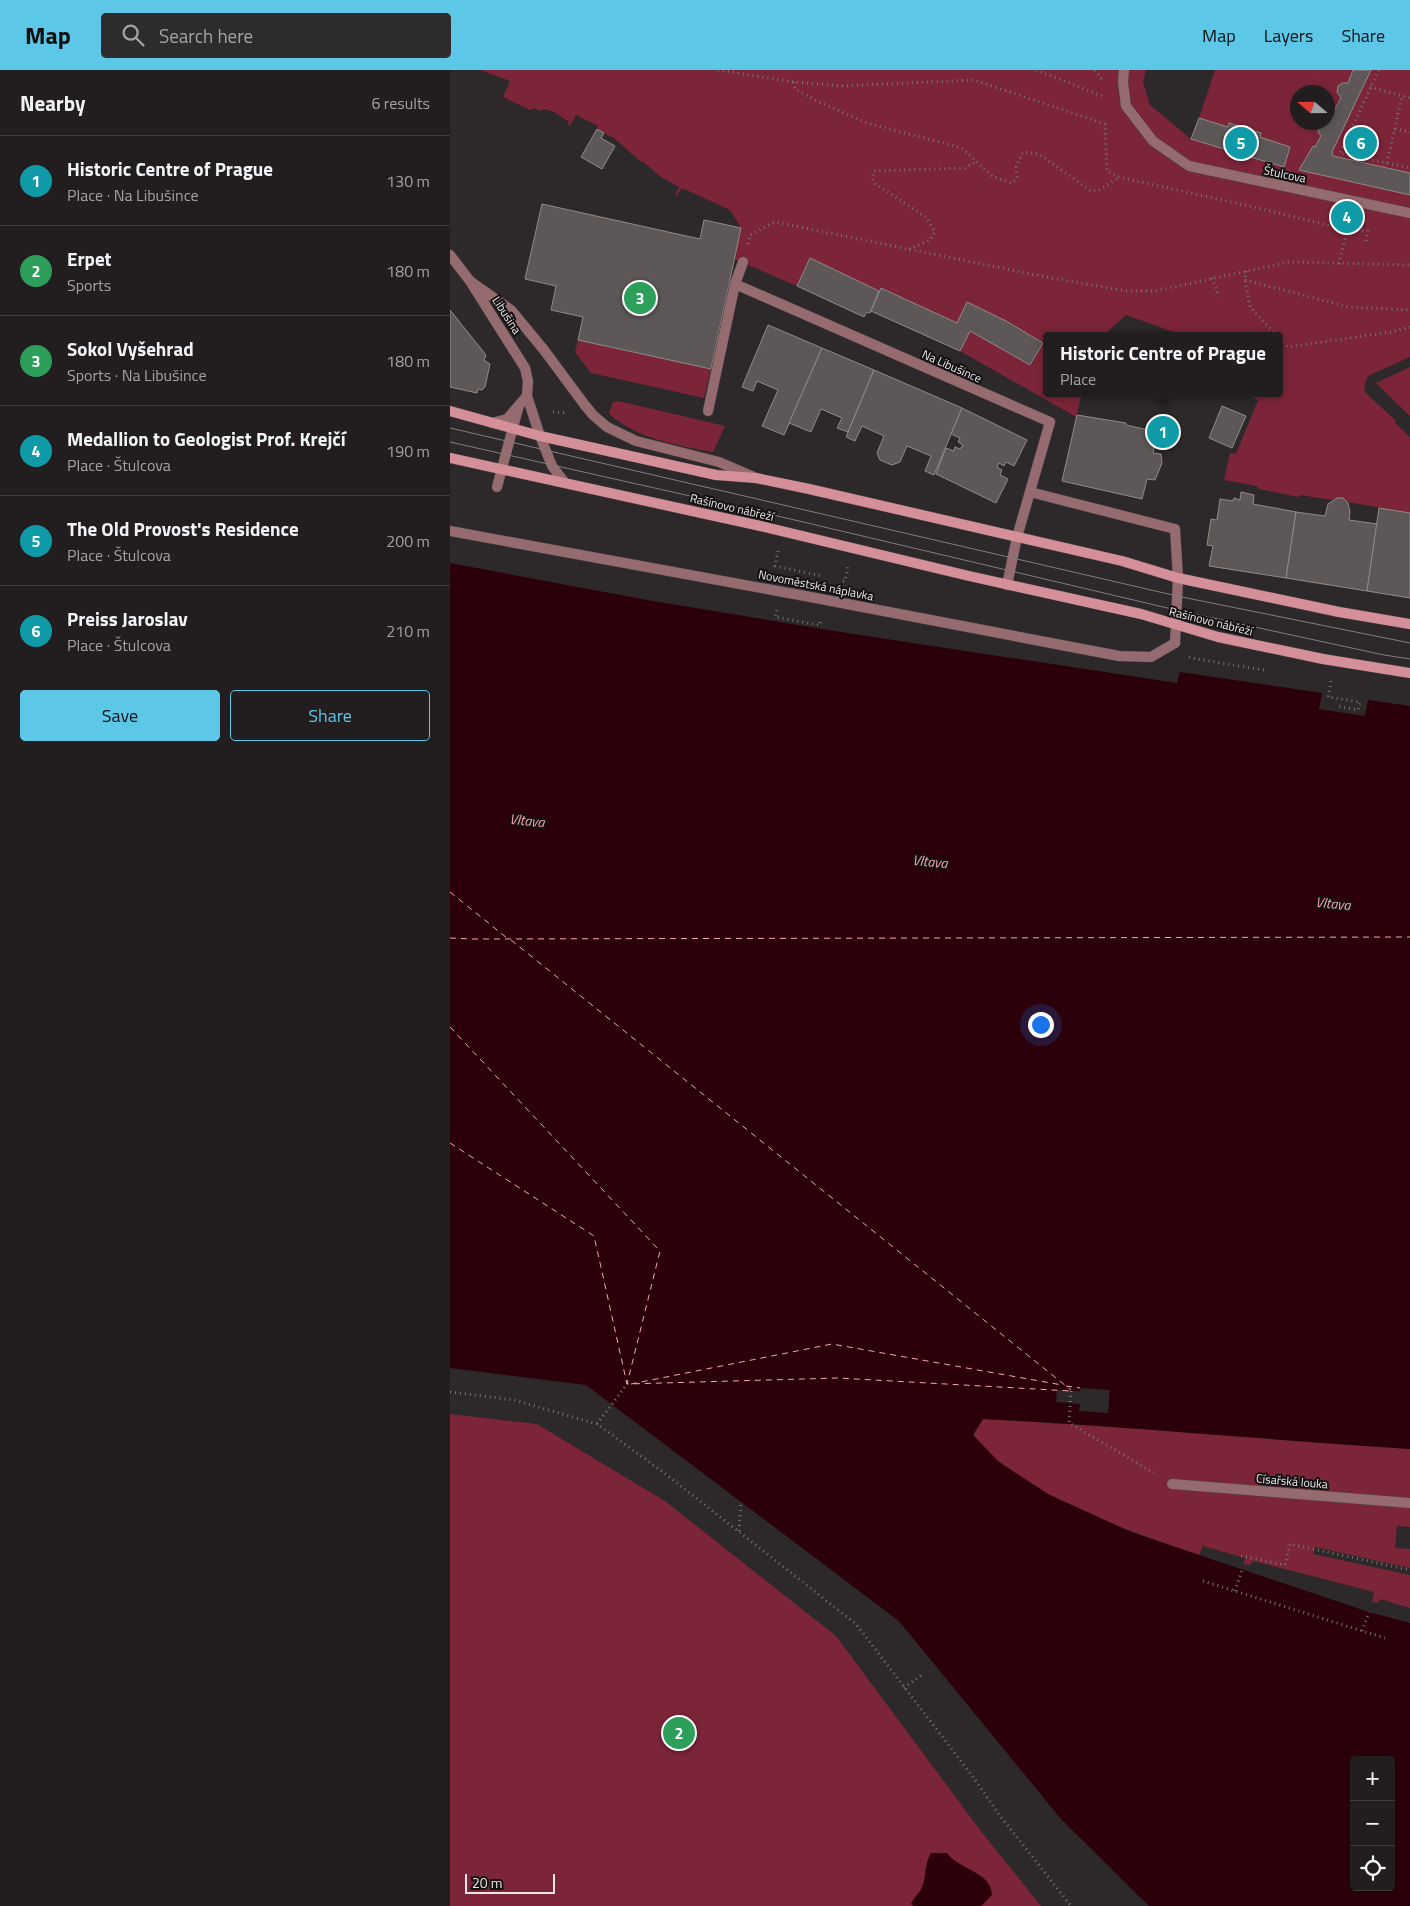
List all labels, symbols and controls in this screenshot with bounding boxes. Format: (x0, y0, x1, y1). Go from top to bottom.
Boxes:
search box (101, 13, 451, 58)
text: Map (25, 17, 71, 53)
icon: search (119, 21, 147, 49)
text: Search here (159, 21, 253, 50)
text: Map (1202, 22, 1236, 49)
text: Layers (1264, 22, 1313, 49)
text: Share (1341, 22, 1385, 49)
north arrow (1290, 85, 1335, 130)
text: Nearby (20, 87, 85, 119)
text: 6 results (371, 91, 430, 115)
pin: 5 (1225, 124, 1257, 162)
pin: 6 (1345, 124, 1377, 162)
text: Historic Centre of Prague (67, 154, 273, 183)
street label: Štulcova (1262, 160, 1308, 188)
text: 1 (32, 169, 40, 193)
text: 130 m (386, 169, 430, 193)
text: Place · Na Libušince (67, 183, 199, 207)
pin: 4 (1331, 198, 1363, 236)
text: Erpet (67, 244, 112, 273)
text: 2 (32, 259, 40, 283)
text: 180 m (386, 259, 430, 283)
text: Sports (67, 273, 111, 297)
pin: 3 (624, 279, 656, 317)
street label: Libušina (488, 292, 526, 338)
popup (1043, 332, 1283, 397)
text: Sokol Vyšehrad (67, 334, 194, 363)
text: Historic Centre of Prague (1060, 338, 1266, 367)
street label: Na Libušince (919, 344, 985, 388)
text: 3 (32, 349, 40, 373)
text: 180 m (386, 349, 430, 373)
text: Sports · Na Libušince (67, 363, 207, 387)
text: Place (1060, 367, 1096, 391)
pin: 1 (1147, 413, 1179, 451)
text: Medallion to Geologist Prof. Krejčí (67, 424, 346, 453)
text: 4 (32, 439, 40, 463)
text: 190 m (386, 439, 430, 463)
text: Place · Štulcova (67, 453, 171, 477)
street label: Rašínovo nábřeží (688, 488, 777, 526)
text: The Old Provost's Residence (67, 514, 299, 543)
text: 5 (32, 529, 40, 553)
text: 200 m (386, 529, 430, 553)
text: Place · Štulcova (67, 543, 171, 567)
street label: Novoměstská náplavka (757, 565, 875, 605)
street label: Rašínovo nábřeží (1167, 601, 1256, 641)
text: Preiss Jaroslav (67, 604, 188, 633)
text: 6 (32, 619, 40, 643)
text: 210 m (386, 619, 430, 643)
text: Place · Štulcova (67, 633, 171, 657)
button: Save (20, 690, 220, 741)
button: Share (230, 690, 430, 741)
water label: Vltava (508, 808, 547, 832)
water label: Vltava (911, 849, 950, 873)
water label: Vltava (1314, 891, 1353, 915)
your location (1028, 1012, 1054, 1038)
street label: Císařská louka (1255, 1468, 1329, 1494)
pin: 2 (663, 1714, 695, 1752)
map controls (1350, 1756, 1395, 1891)
button: + (1350, 1756, 1395, 1801)
button: − (1350, 1801, 1395, 1846)
button: locate (1350, 1846, 1395, 1891)
scale bar (465, 1871, 555, 1894)
text: 20 m (472, 1872, 502, 1893)

